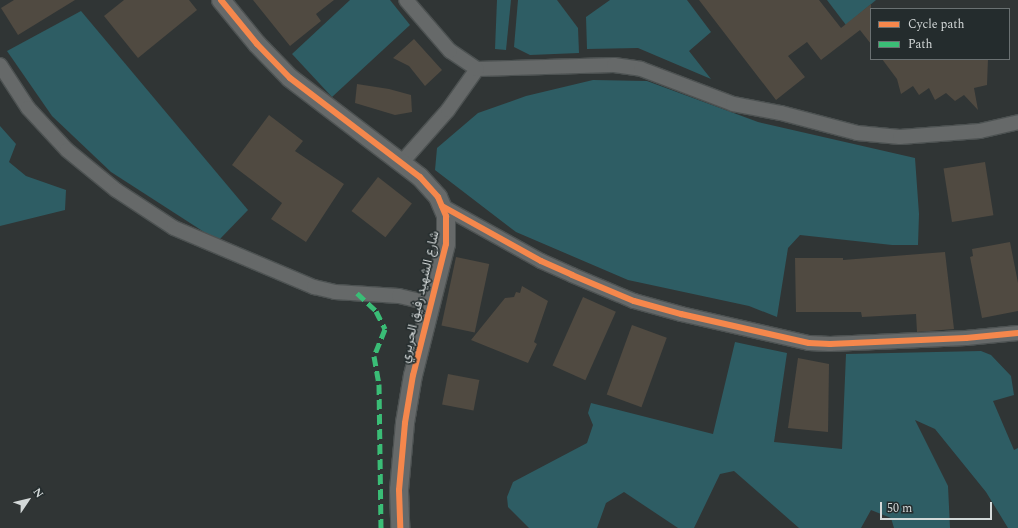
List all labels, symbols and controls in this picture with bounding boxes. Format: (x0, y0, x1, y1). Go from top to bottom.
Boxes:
legend (870, 8, 1010, 60)
text: Cycle path (908, 15, 965, 34)
text: Path (908, 35, 933, 54)
street label: شارع الشهيد رفيق الحريري (397, 229, 443, 365)
north arrow (8, 480, 48, 520)
text: N (29, 484, 48, 501)
scale bar (882, 494, 994, 520)
text: 50 m (887, 499, 912, 518)

